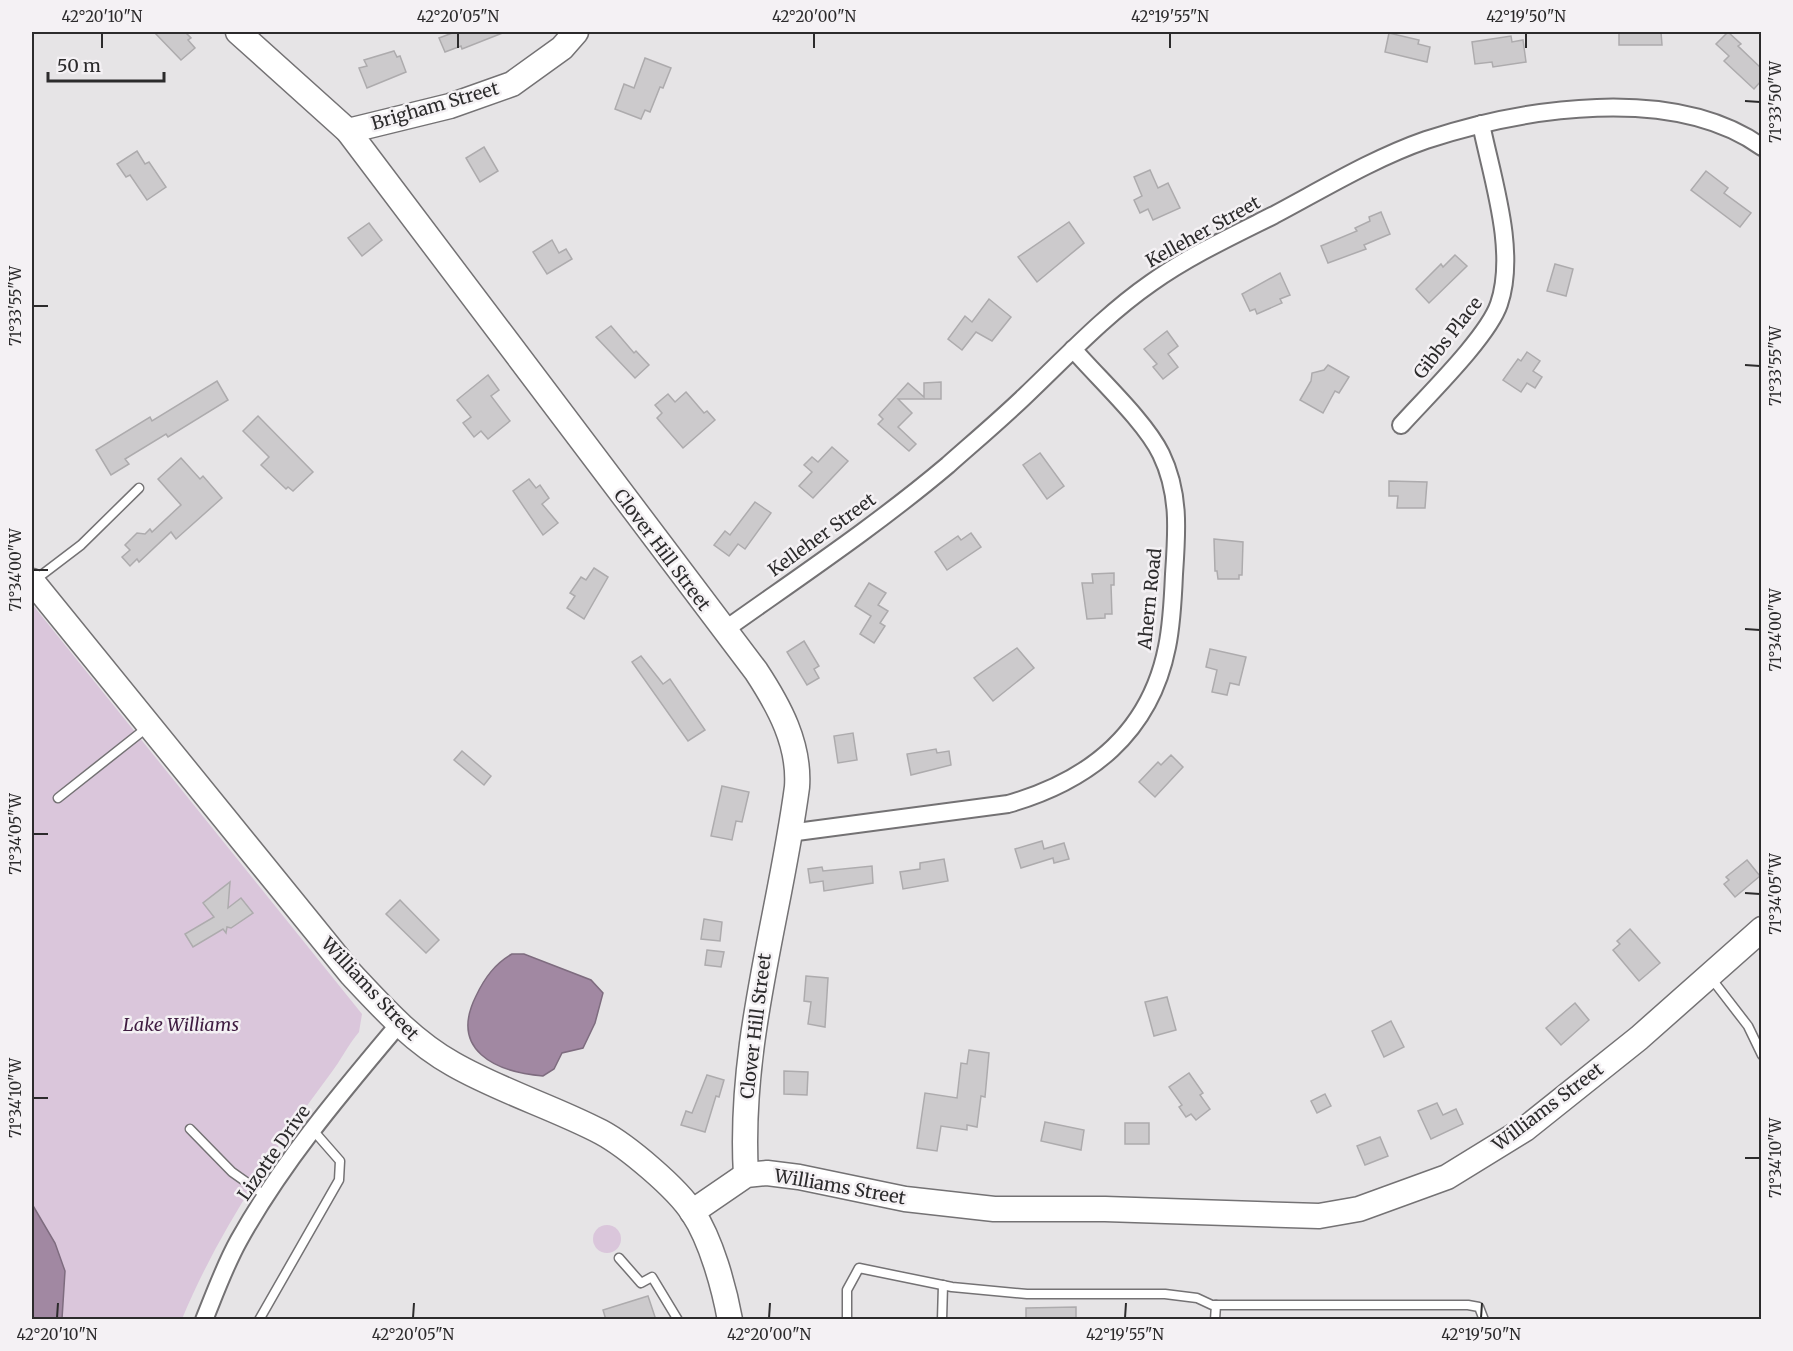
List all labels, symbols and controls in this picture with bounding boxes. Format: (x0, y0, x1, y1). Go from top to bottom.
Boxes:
text: 42°20'10"N (62, 7, 143, 26)
text: 42°20'05"N (417, 7, 500, 26)
text: 42°20'00"N (772, 7, 856, 26)
text: 42°19'55"N (1131, 7, 1209, 26)
text: 42°19'50"N (1486, 7, 1566, 26)
scale bar (48, 45, 164, 83)
text: 50 m (57, 54, 101, 77)
text: 71°33'50"W (1766, 60, 1785, 143)
street label: Brigham Street (368, 76, 501, 135)
street label: Kelleher Street (1141, 191, 1264, 273)
text: 71°33'55"W (6, 265, 25, 346)
street label: Gibbs Place (1408, 292, 1487, 383)
text: 71°33'55"W (1766, 325, 1785, 406)
street label: Clover Hill Street (609, 484, 716, 615)
street label: Kelleher Street (763, 488, 880, 581)
text: 71°34'00"W (6, 527, 25, 612)
street label: Ahern Road (1133, 547, 1166, 652)
text: 71°34'00"W (1766, 587, 1785, 672)
text: 71°34'05"W (6, 792, 25, 875)
text: 71°34'05"W (1766, 852, 1785, 935)
street label: Williams Street (316, 932, 424, 1045)
street label: Clover Hill Street (735, 952, 776, 1100)
park label: Lake Williams (123, 1013, 239, 1036)
text: 71°34'10"W (6, 1057, 25, 1138)
street label: Williams Street (1487, 1057, 1608, 1156)
street label: Lizotte Drive (232, 1101, 315, 1205)
text: 71°34'10"W (1766, 1117, 1785, 1198)
street label: Williams Street (772, 1163, 907, 1209)
text: 42°20'10"N (17, 1325, 98, 1344)
text: 42°20'05"N (372, 1325, 455, 1344)
text: 42°20'00"N (727, 1325, 811, 1344)
text: 42°19'55"N (1086, 1325, 1164, 1344)
text: 42°19'50"N (1441, 1325, 1521, 1344)

